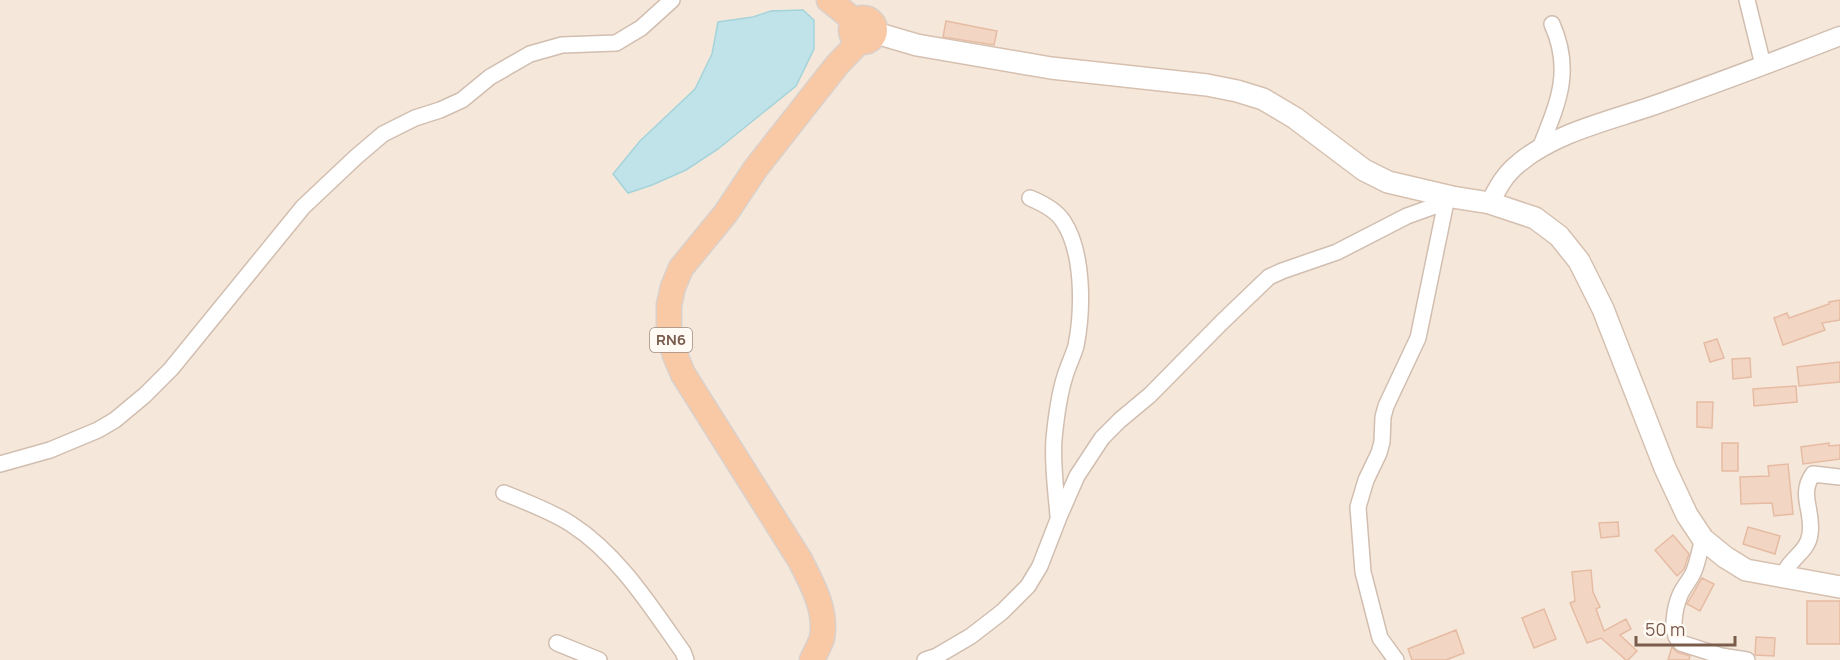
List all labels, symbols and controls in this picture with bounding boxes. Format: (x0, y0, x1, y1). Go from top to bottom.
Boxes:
road number: RN6 (650, 328, 692, 352)
scale bar (1636, 609, 1735, 647)
text: 50 m (1645, 617, 1685, 641)

